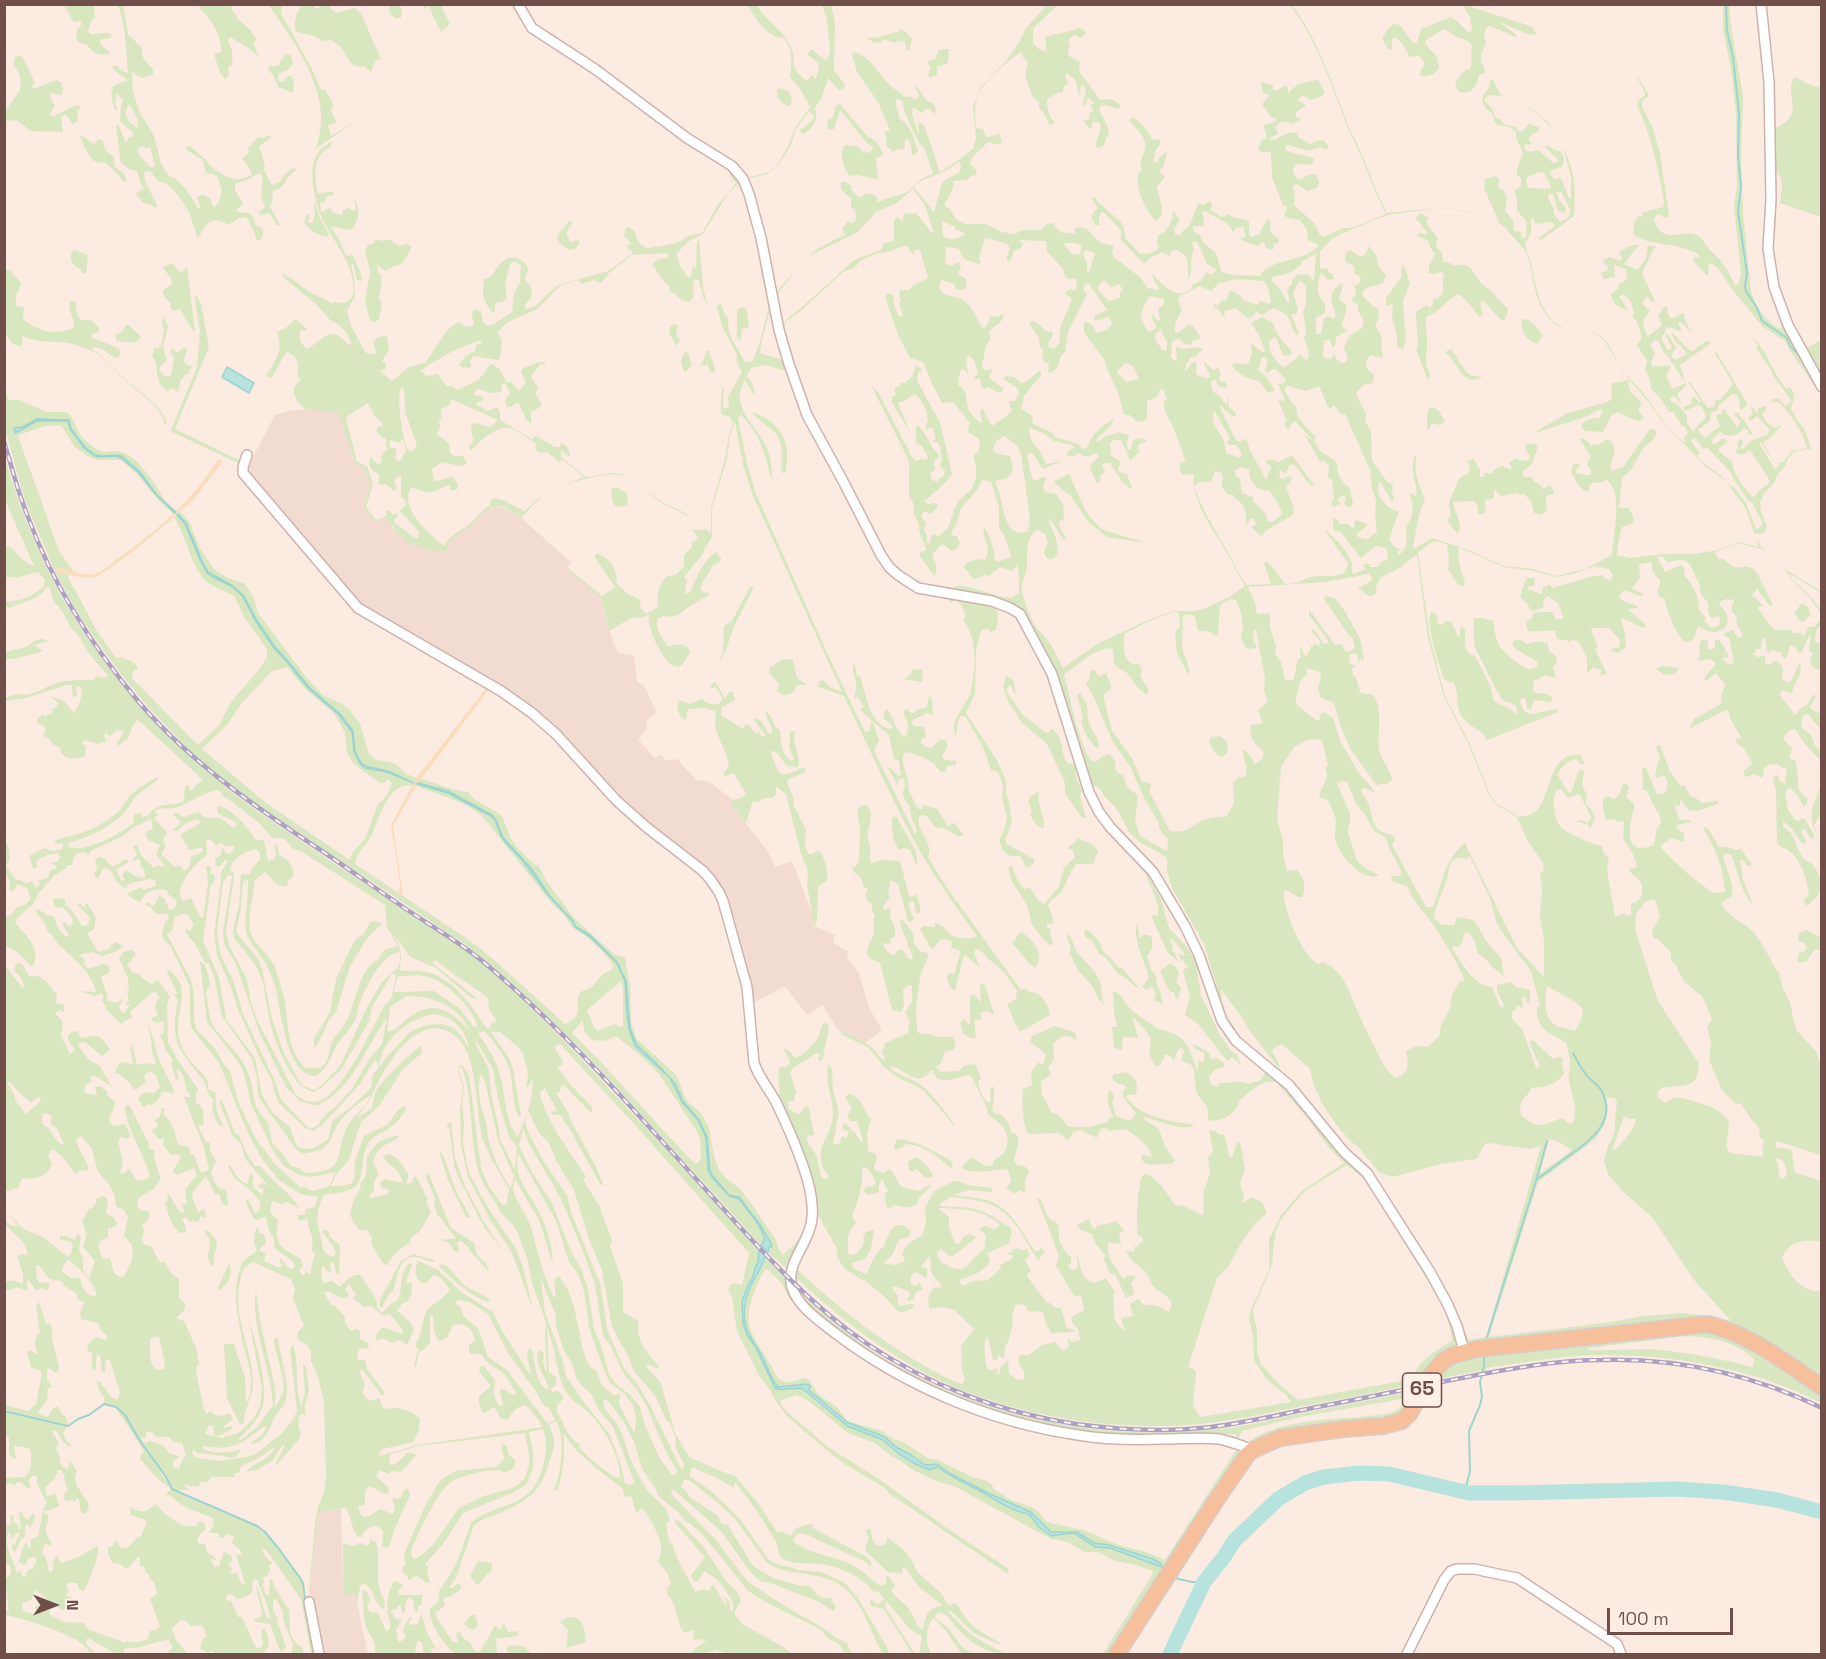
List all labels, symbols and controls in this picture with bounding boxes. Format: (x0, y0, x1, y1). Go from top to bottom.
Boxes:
road number: 65 (1402, 1373, 1442, 1407)
north arrow (24, 1575, 84, 1635)
scale bar (1610, 1596, 1736, 1634)
text: N (62, 1600, 83, 1610)
text: 100 m (1618, 1607, 1669, 1630)

